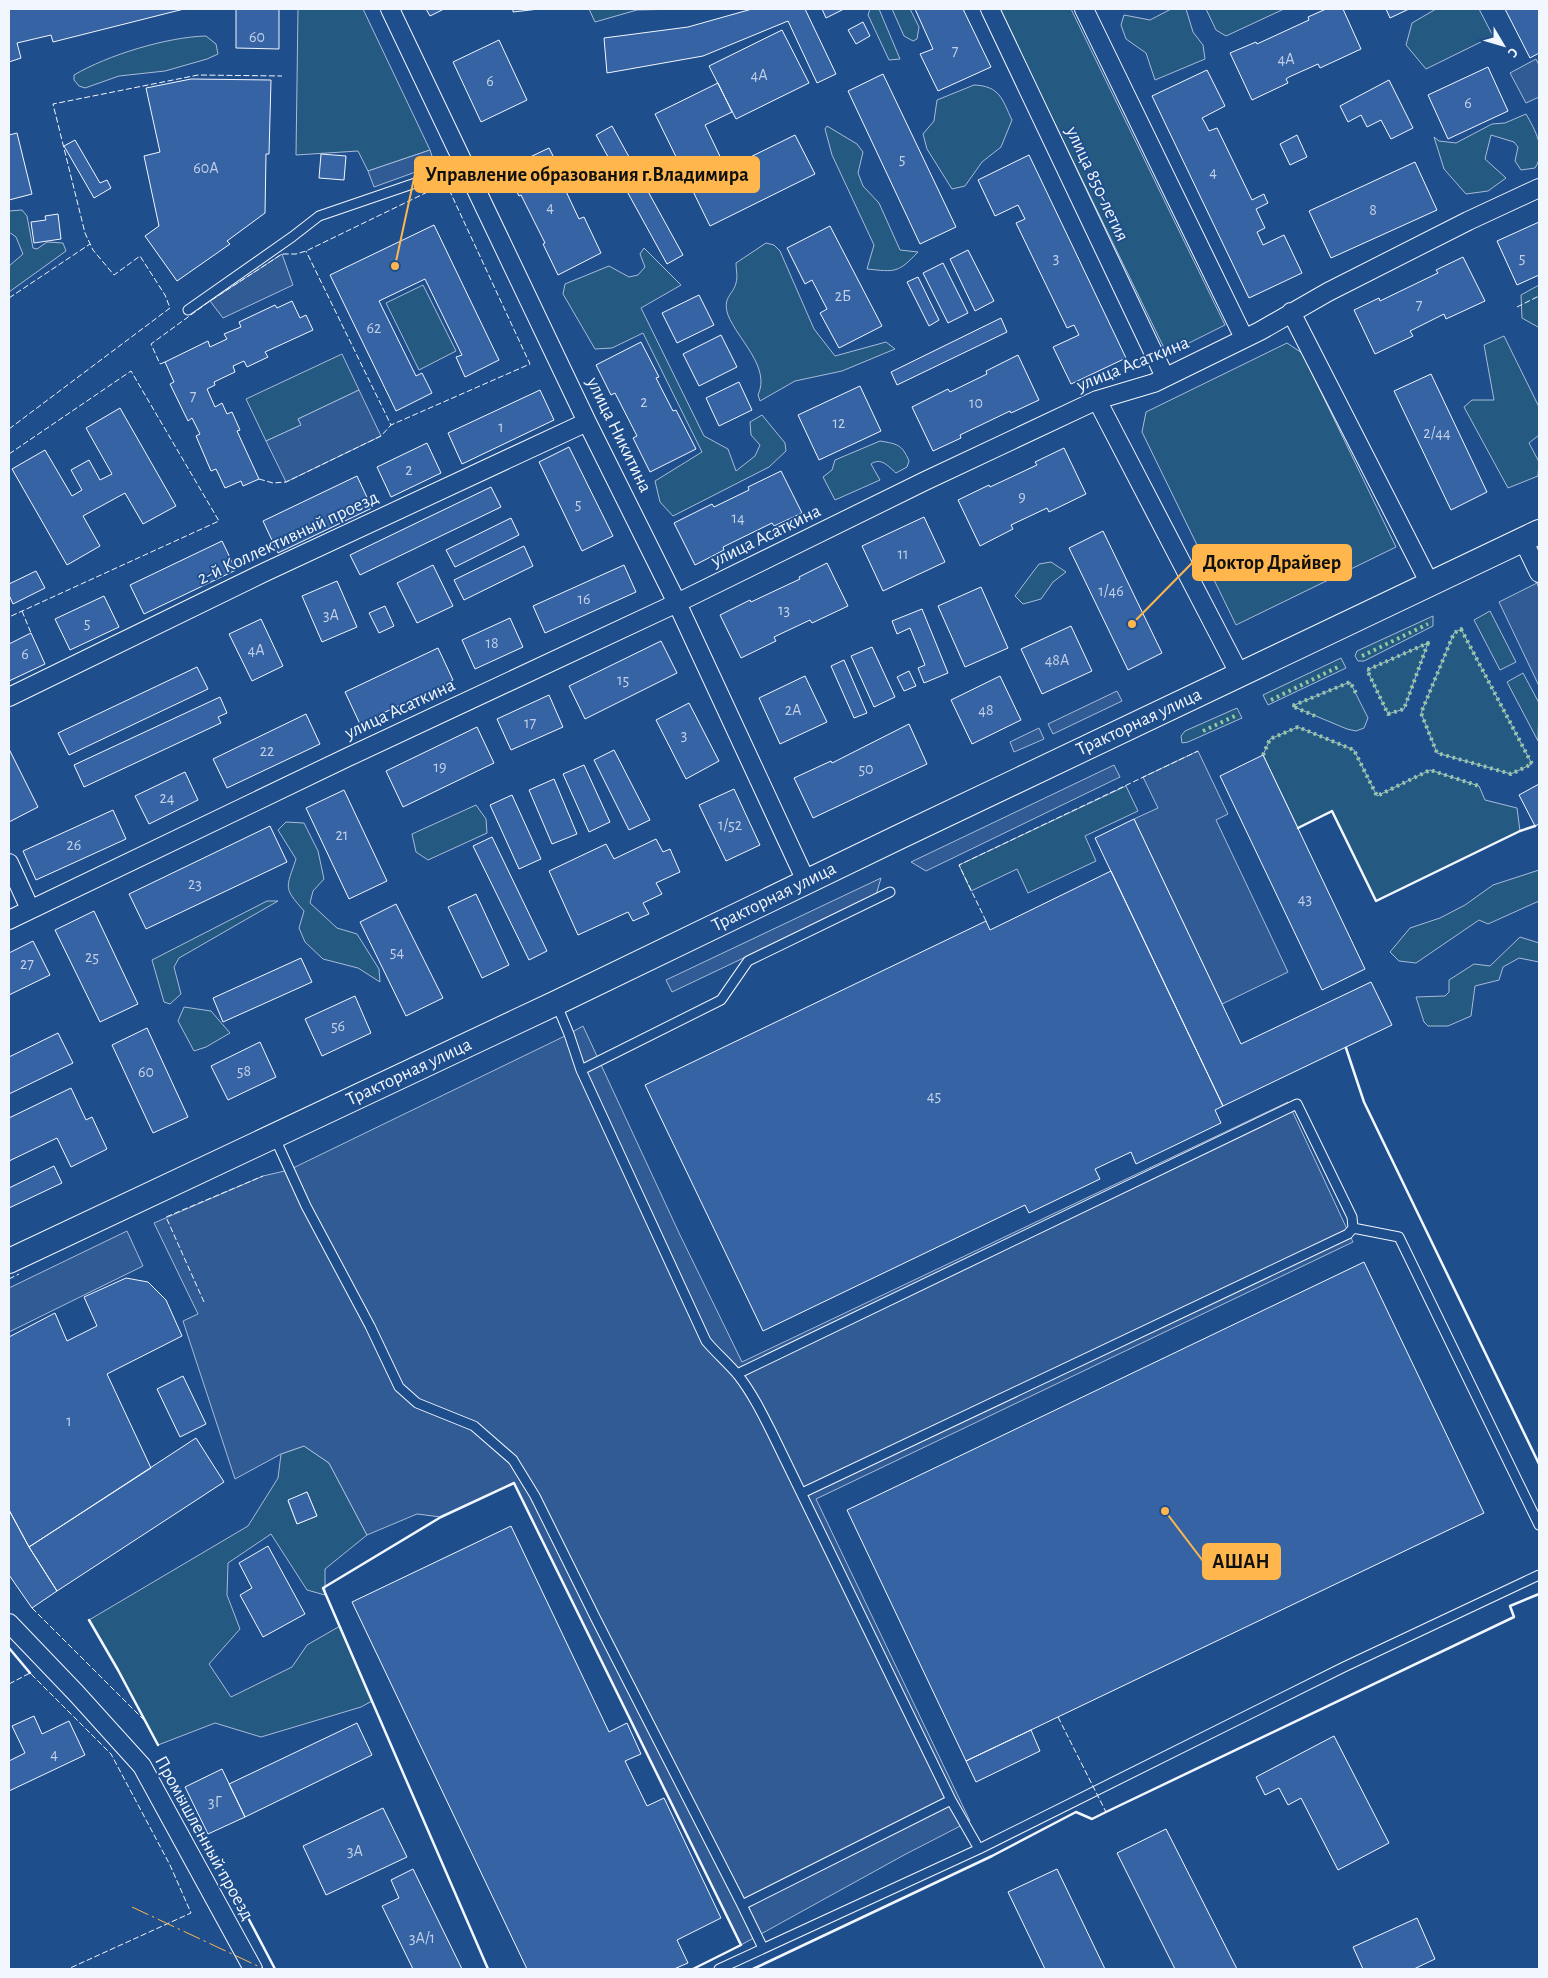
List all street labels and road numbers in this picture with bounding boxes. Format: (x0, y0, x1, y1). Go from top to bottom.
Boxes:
street label: улица 850-летия (1062, 123, 1132, 244)
street label: улица Асаткина (1073, 333, 1192, 396)
street label: улица Никитина (582, 373, 655, 496)
street label: 2-й Коллективный проезд (195, 488, 381, 588)
street label: улица Асаткина (707, 501, 824, 571)
street label: улица Асаткина (341, 675, 458, 743)
street label: Тракторная улица (1073, 685, 1205, 759)
street label: Тракторная улица (709, 859, 839, 935)
street label: Тракторная улица (343, 1035, 475, 1109)
street label: Промышленный проезд (151, 1753, 257, 1923)

